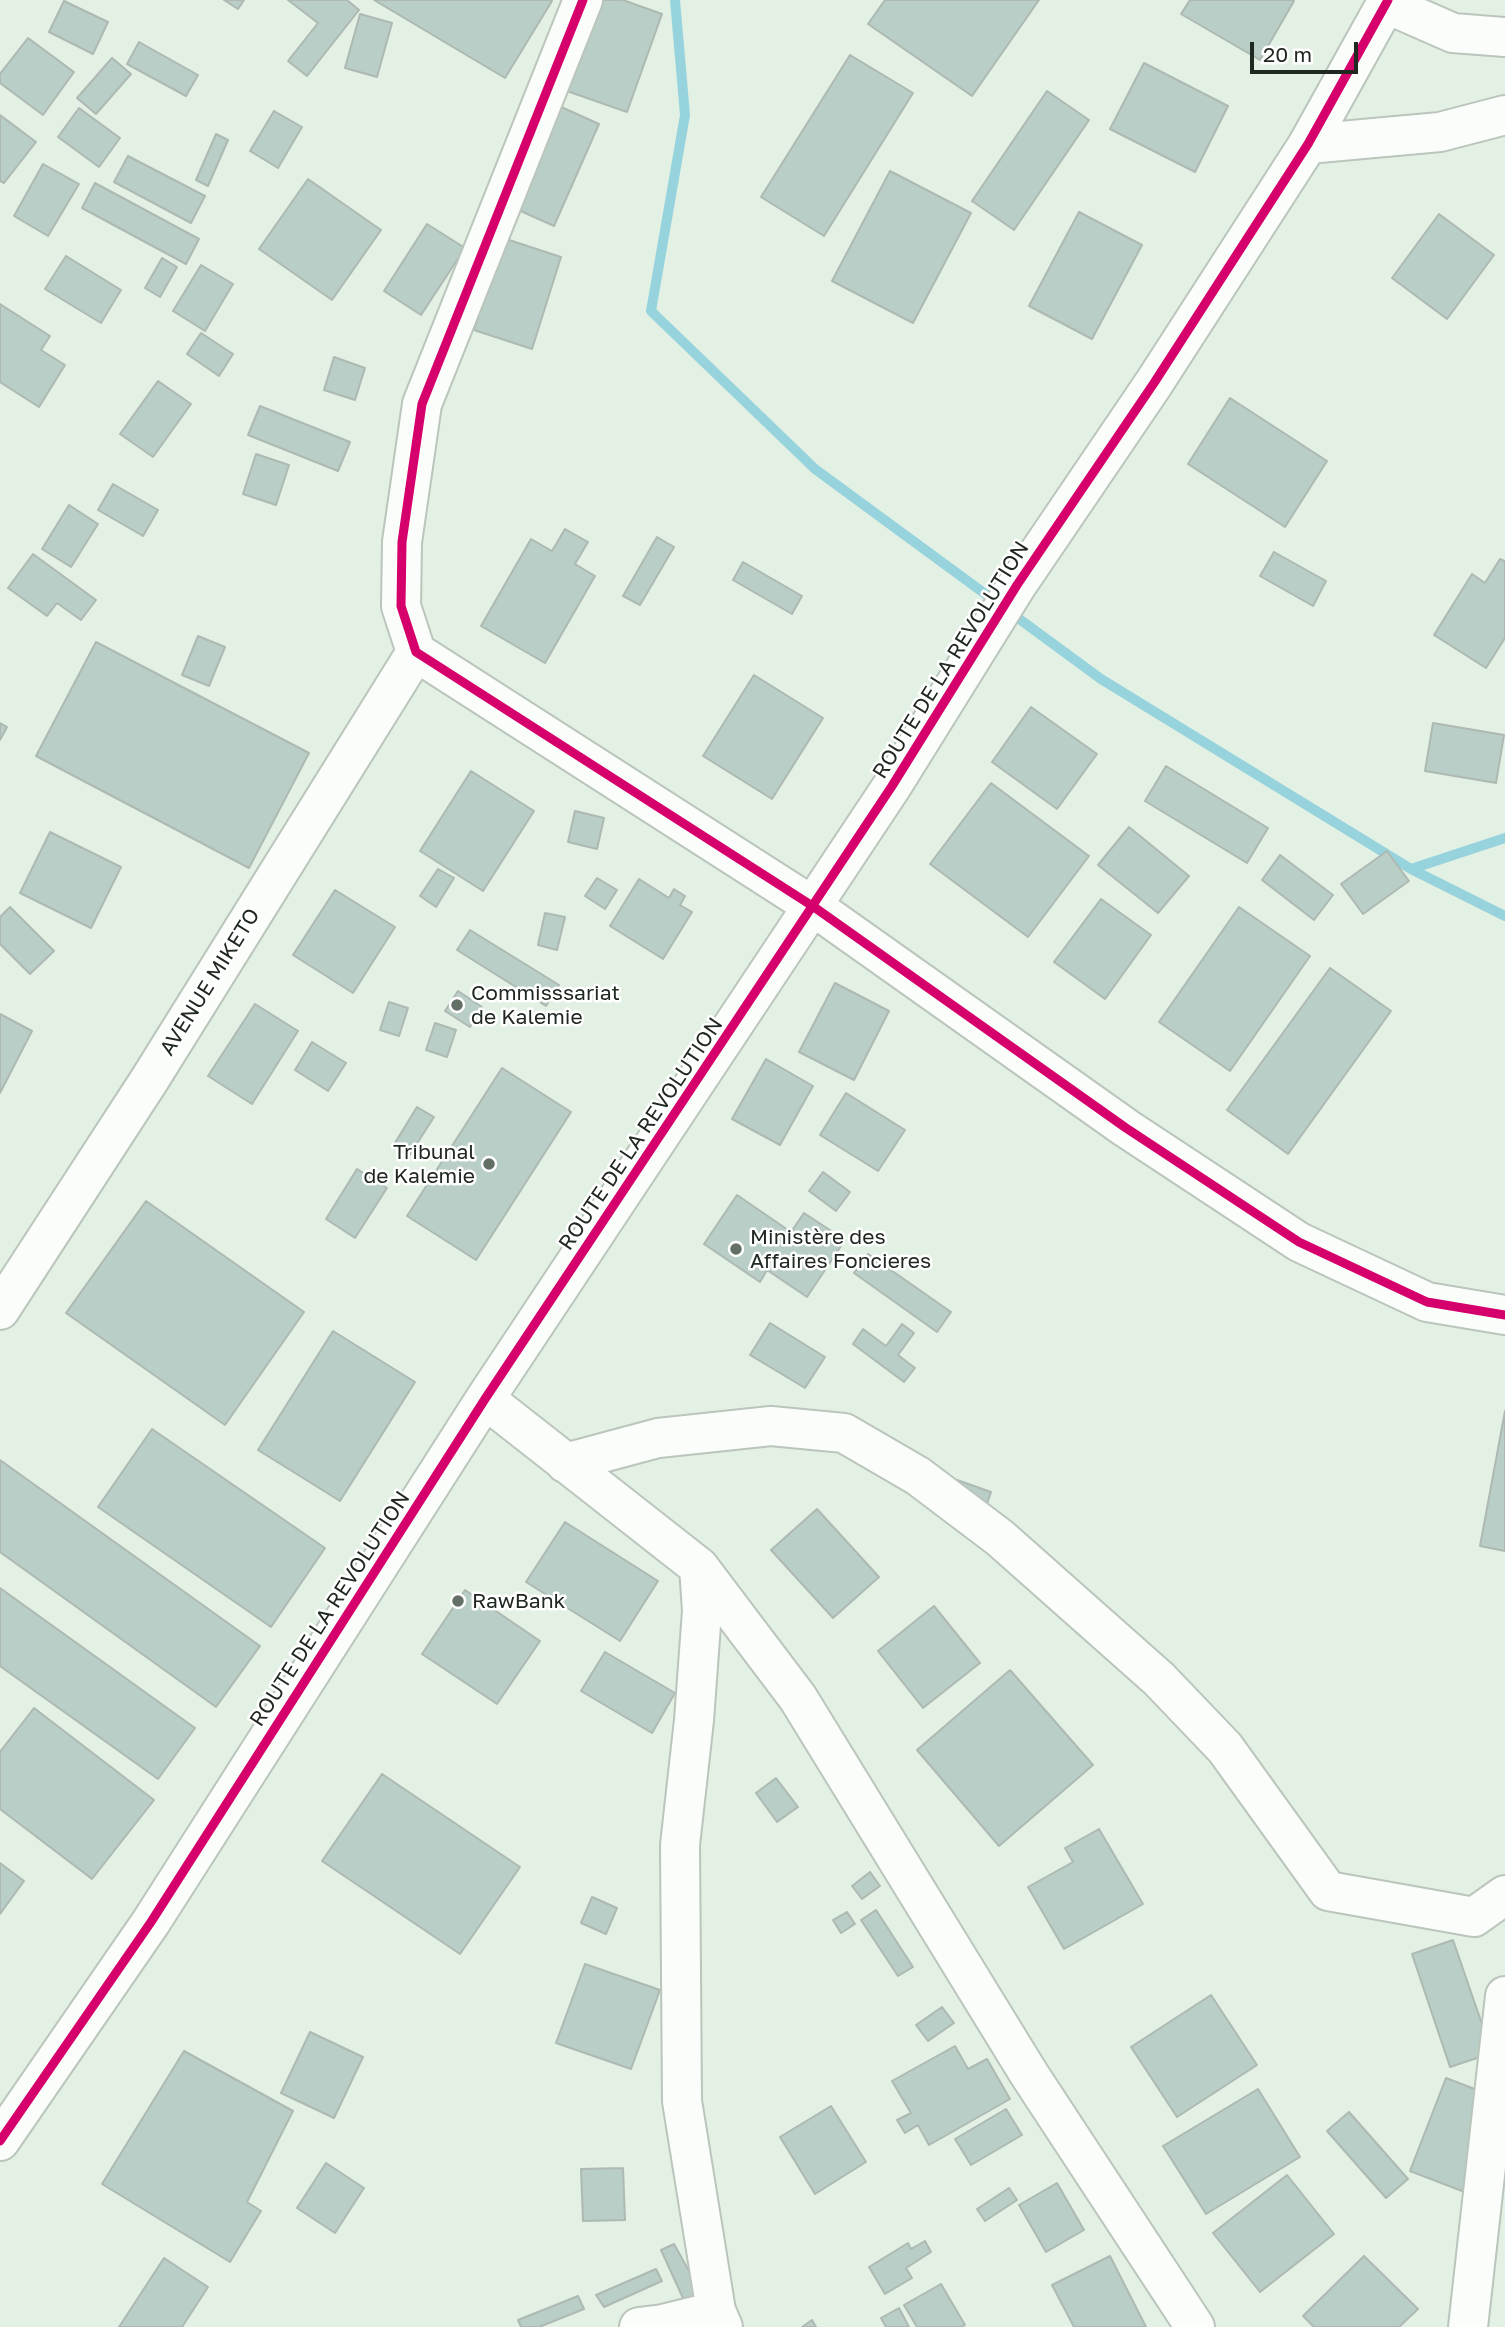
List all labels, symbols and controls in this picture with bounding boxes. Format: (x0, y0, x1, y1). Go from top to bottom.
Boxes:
scale bar (1253, 28, 1362, 72)
text: 20 m (1263, 41, 1312, 67)
street label: ROUTE DE LA REVOLUTION (867, 537, 1035, 783)
street label: AVENUE MIKETO (155, 904, 265, 1060)
place label: Commisssariat de Kalemie (471, 980, 620, 1030)
marker: Commisssariat de Kalemie (449, 997, 465, 1013)
street label: ROUTE DE LA REVOLUTION (554, 1013, 728, 1255)
place label: Tribunal de Kalemie (363, 1139, 475, 1189)
marker: Tribunal de Kalemie (481, 1156, 497, 1172)
place label: Ministère des Affaires Foncieres (750, 1224, 931, 1274)
marker: Ministère des Affaires Foncieres (728, 1241, 744, 1257)
street label: ROUTE DE LA REVOLUTION (244, 1487, 416, 1731)
place label: RawBank (472, 1588, 565, 1614)
marker: RawBank (450, 1593, 466, 1609)

